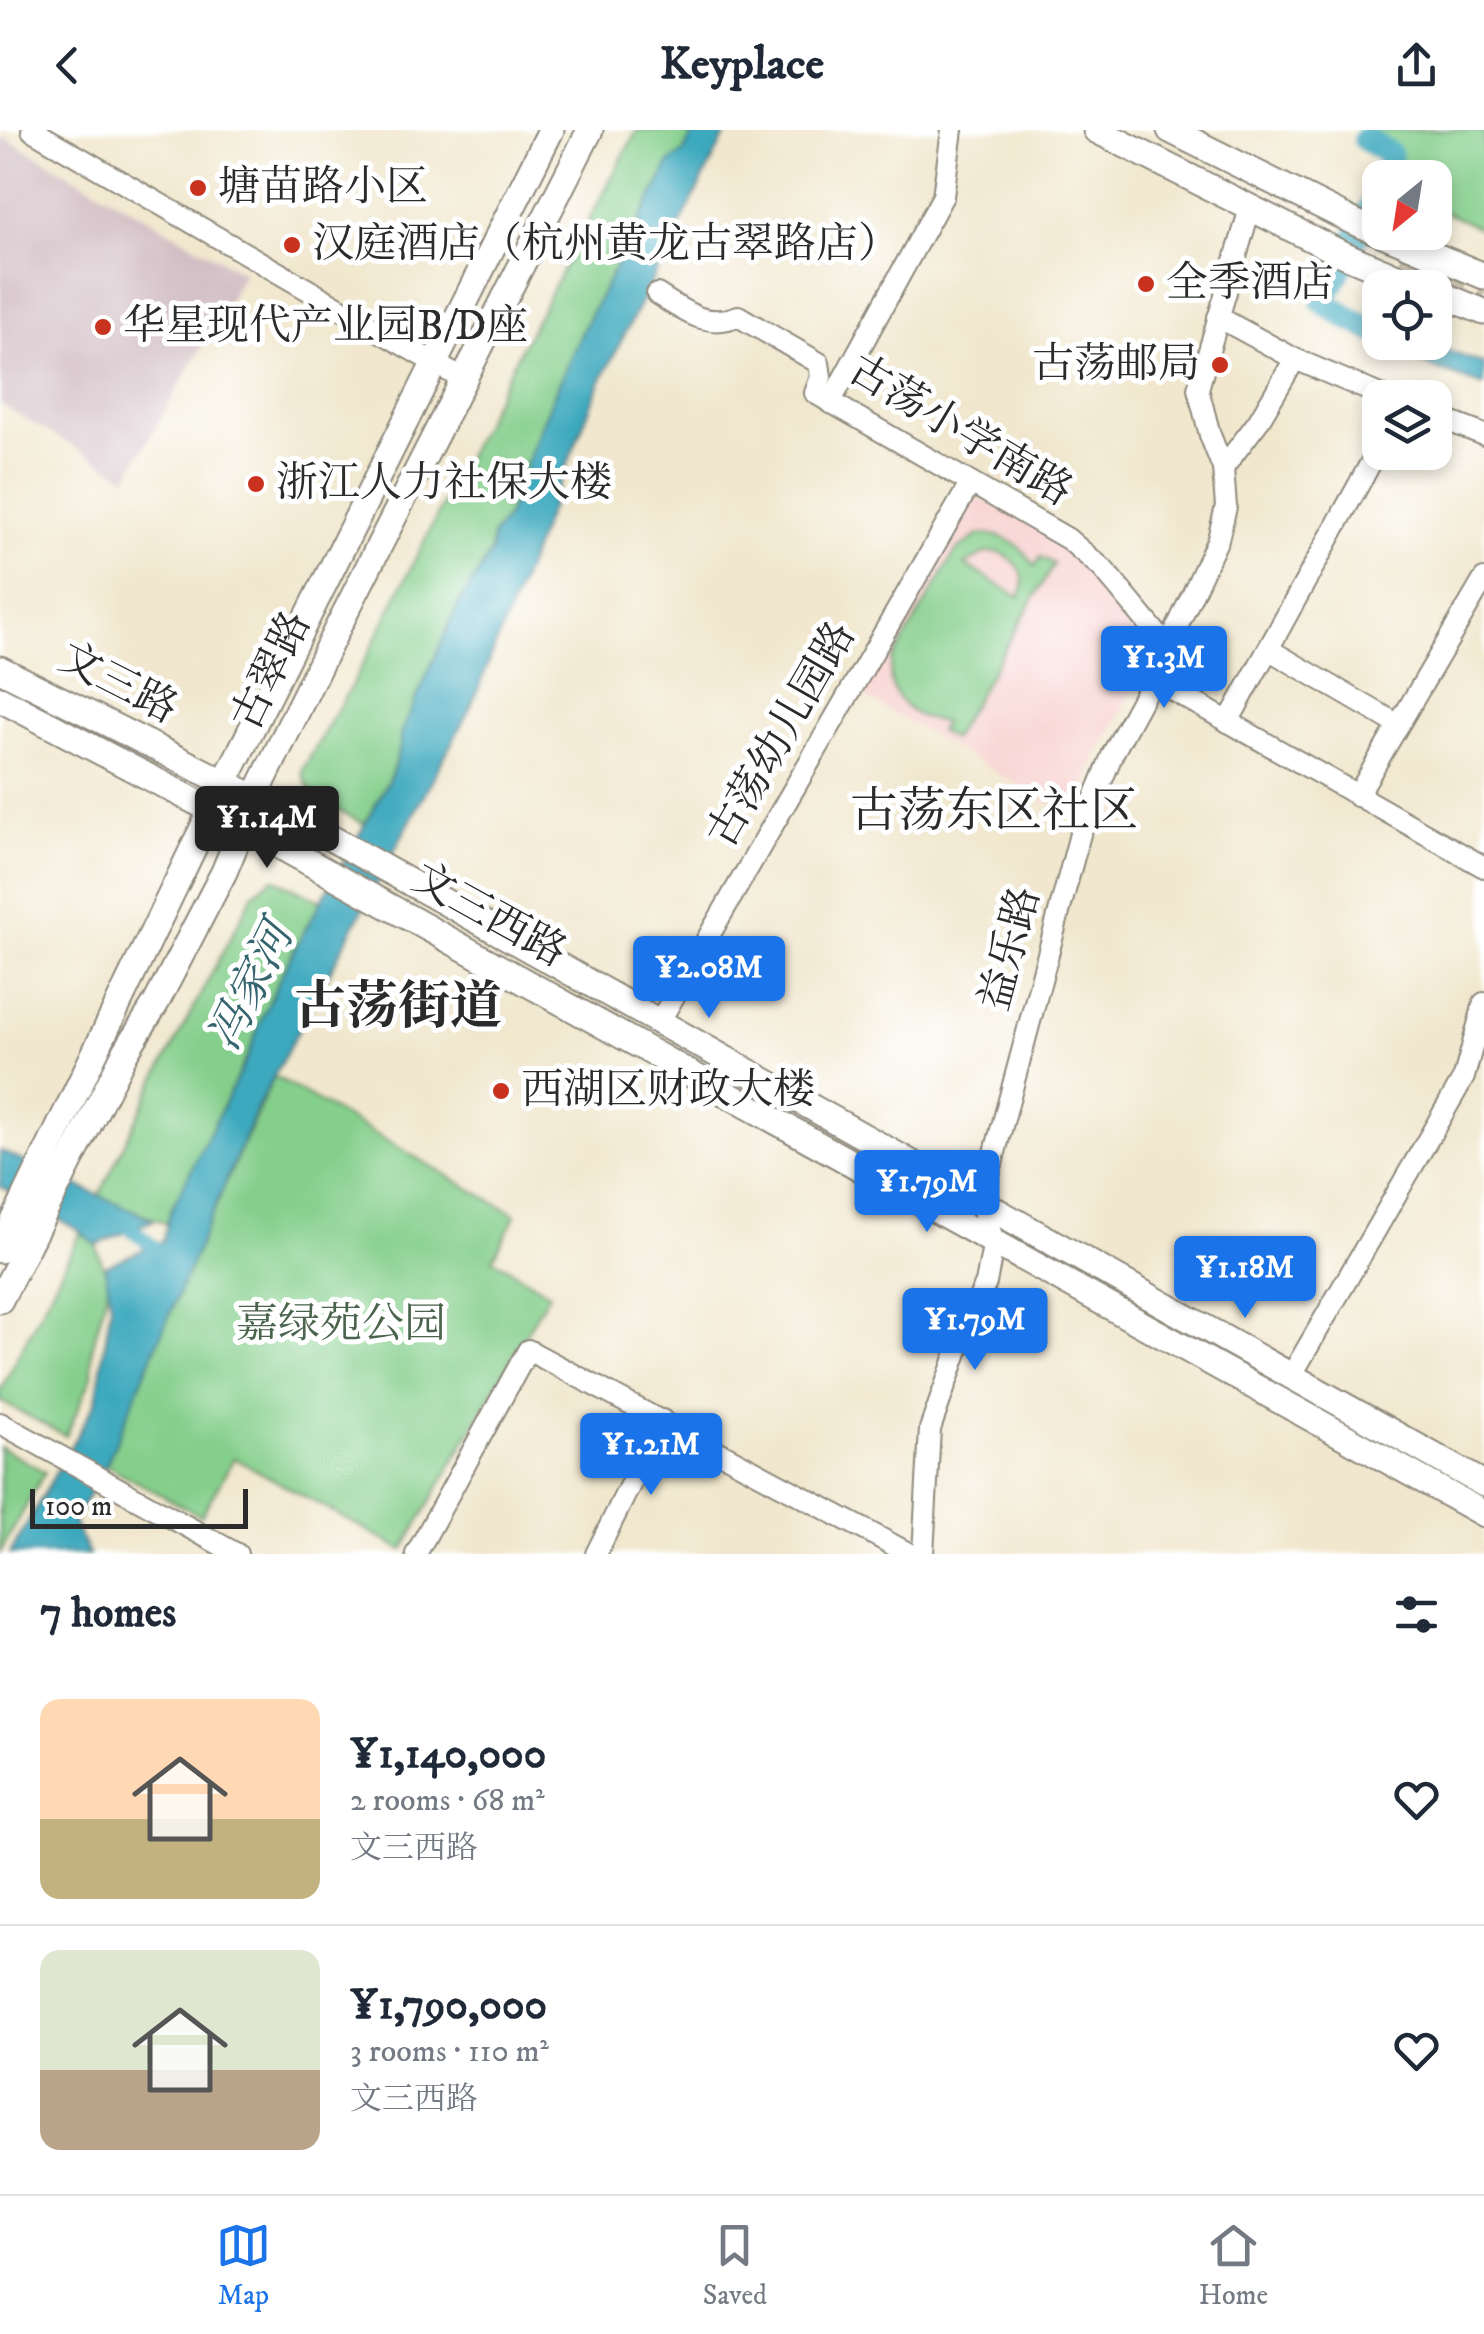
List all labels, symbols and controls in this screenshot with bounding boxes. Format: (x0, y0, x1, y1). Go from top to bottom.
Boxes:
text: Keyplace (660, 37, 824, 93)
icon: back (40, 38, 95, 93)
icon: share (1389, 38, 1444, 93)
north arrow (1362, 160, 1452, 250)
map controls (1362, 160, 1452, 470)
place label: 塘苗路小区 (218, 162, 428, 214)
marker: 塘苗路小区 (187, 177, 209, 199)
place label: 汉庭酒店（杭州黄龙古翠路店） (312, 219, 900, 271)
marker: 汉庭酒店（杭州黄龙古翠路店） (281, 234, 303, 256)
place label: 全季酒店 (1166, 258, 1334, 310)
button: locate (1362, 270, 1452, 360)
marker: 全季酒店 (1135, 273, 1157, 295)
place label: 华星现代产业园B/D座 (123, 301, 528, 353)
marker: 华星现代产业园B/D座 (92, 316, 114, 338)
place label: 古荡邮局 (1032, 339, 1200, 391)
street label: 古荡小学南路 (839, 344, 1081, 518)
marker: 古荡邮局 (1209, 354, 1231, 376)
button: layers (1362, 380, 1452, 470)
place label: 浙江人力社保大楼 (276, 458, 612, 510)
marker: 浙江人力社保大楼 (245, 473, 267, 495)
street label: 古翠路 (221, 603, 323, 739)
street label: 古荡幼儿园路 (696, 613, 868, 857)
pin: ¥1.3M (1094, 626, 1234, 711)
street label: 文三路 (50, 632, 186, 736)
text: ¥1.3M (1123, 638, 1205, 678)
district label: 古荡东区社区 (850, 782, 1138, 842)
pin: ¥1.14M (186, 786, 348, 871)
text: ¥1.14M (217, 798, 317, 838)
street label: 文三西路 (403, 853, 575, 979)
street label: 益乐路 (970, 881, 1052, 1017)
water label: 冯家河 (197, 908, 310, 1060)
pin: ¥2.08M (628, 936, 790, 1021)
text: ¥2.08M (655, 948, 763, 988)
district label: 古荡街道 (294, 976, 502, 1041)
place label: 西湖区财政大楼 (521, 1065, 815, 1117)
marker: 西湖区财政大楼 (490, 1080, 512, 1102)
pin: ¥1.79M (846, 1150, 1008, 1235)
text: ¥1.79M (877, 1162, 977, 1202)
pin: ¥1.18M (1164, 1236, 1326, 1321)
text: ¥1.18M (1196, 1248, 1294, 1288)
pin: ¥1.79M (894, 1288, 1056, 1373)
park label: 嘉绿苑公园 (236, 1299, 446, 1351)
text: ¥1.79M (925, 1300, 1025, 1340)
pin: ¥1.21M (570, 1413, 732, 1498)
text: ¥1.21M (602, 1425, 700, 1465)
scale bar (30, 1484, 248, 1528)
text: 100 m (45, 1489, 112, 1524)
icon: filters (1389, 1587, 1444, 1642)
text: 7 homes (40, 1588, 176, 1640)
text: ¥1,140,000 (350, 1729, 546, 1781)
icon: home (120, 1739, 240, 1859)
icon: heart (1389, 1772, 1444, 1827)
text: 2 rooms · 68 m² (350, 1781, 545, 1821)
text: 文三西路 (350, 1829, 478, 1869)
text: ¥1,790,000 (350, 1980, 547, 2032)
icon: home (120, 1990, 240, 2110)
icon: heart (1389, 2023, 1444, 2078)
text: 3 rooms · 110 m² (350, 2032, 549, 2072)
text: 文三西路 (350, 2080, 478, 2120)
tab: Map (216, 2218, 271, 2313)
tab: Saved (703, 2218, 767, 2313)
tab: Home (1199, 2218, 1268, 2313)

